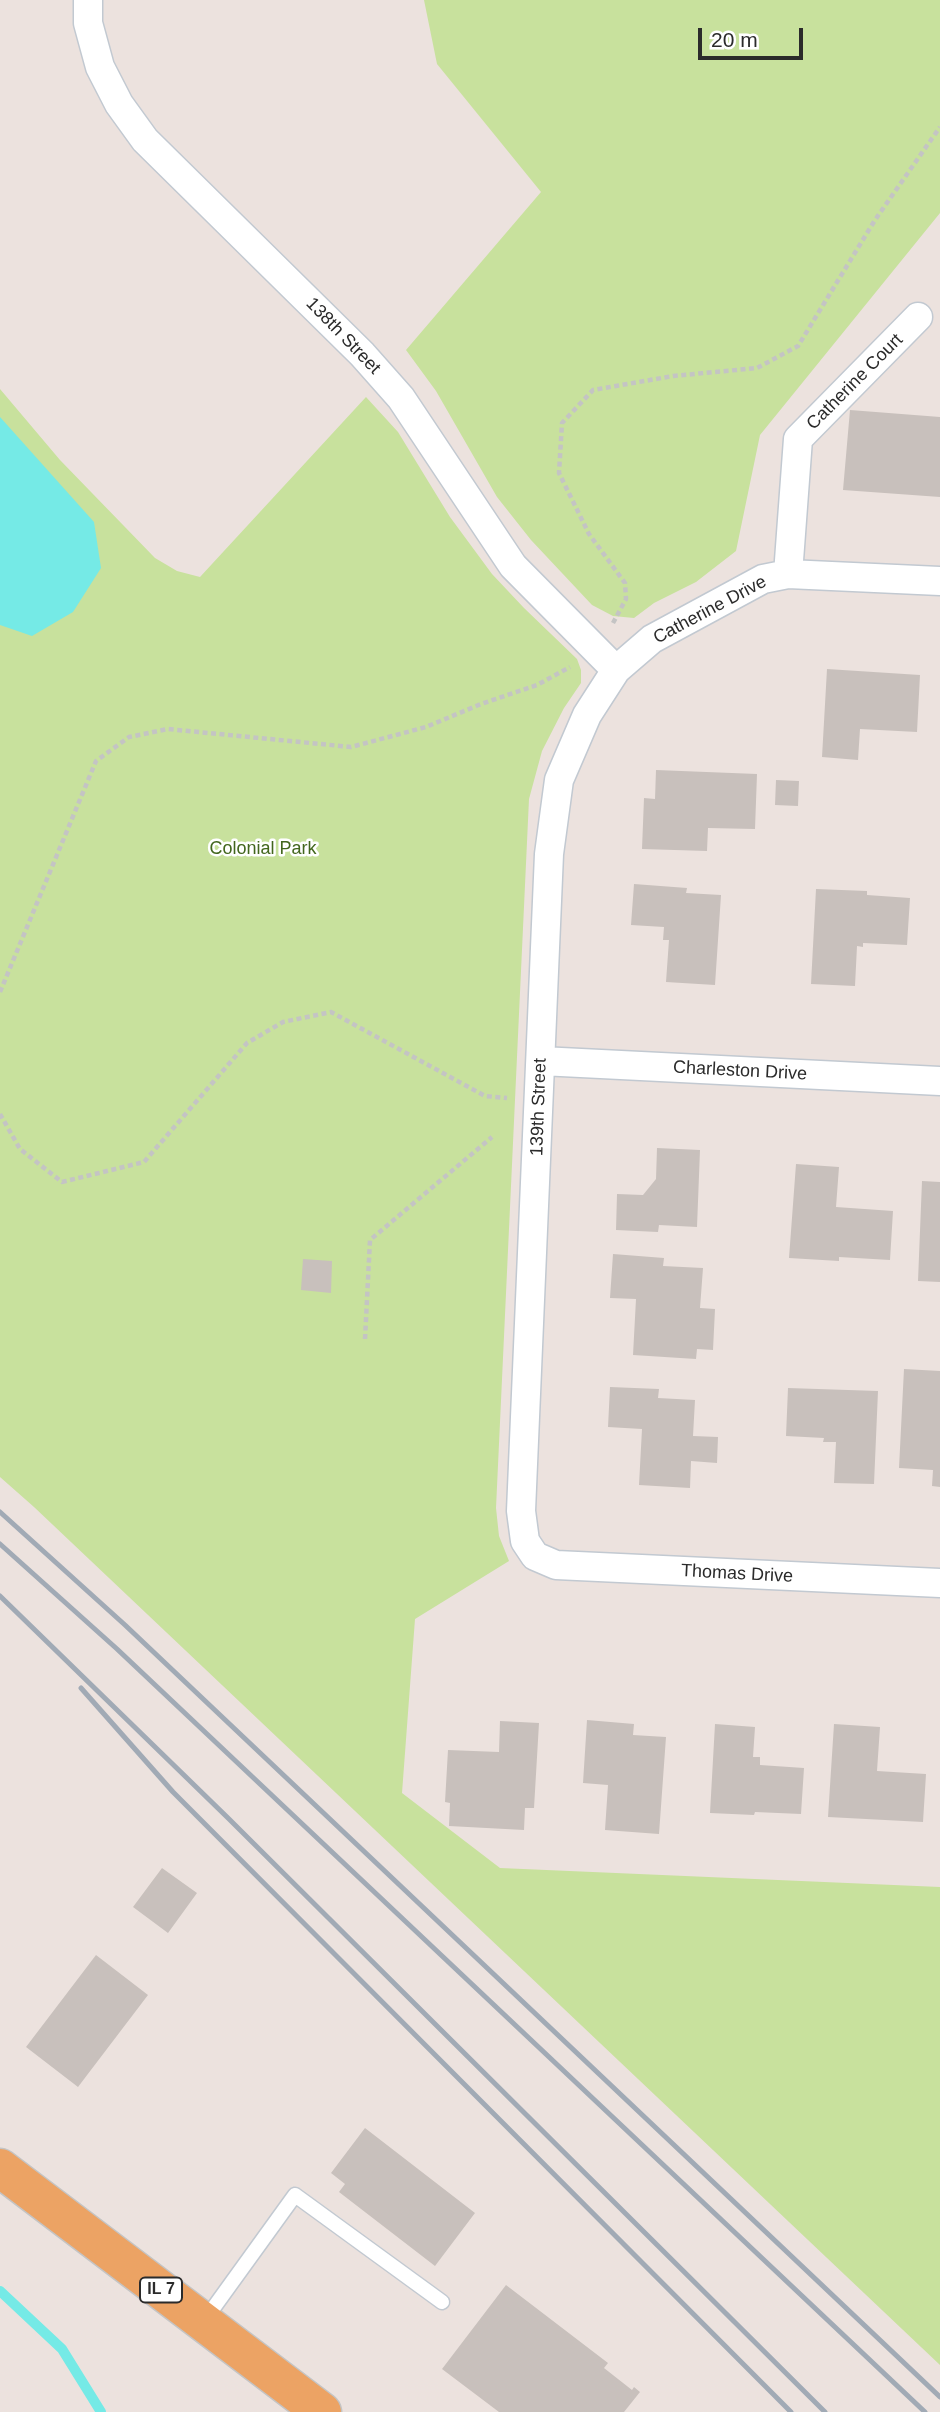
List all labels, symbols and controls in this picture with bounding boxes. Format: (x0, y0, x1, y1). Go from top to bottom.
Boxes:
scale bar (702, 14, 807, 58)
text: 20 m (711, 28, 758, 51)
street label: 138th Street (301, 293, 385, 379)
street label: Catherine Court (802, 329, 908, 435)
street label: Catherine Drive (650, 571, 770, 649)
park label: Colonial Park (209, 838, 317, 860)
street label: Charleston Drive (673, 1057, 807, 1085)
street label: 139th Street (526, 1058, 552, 1156)
street label: Thomas Drive (680, 1560, 794, 1588)
road number: IL 7 (140, 2278, 182, 2302)

